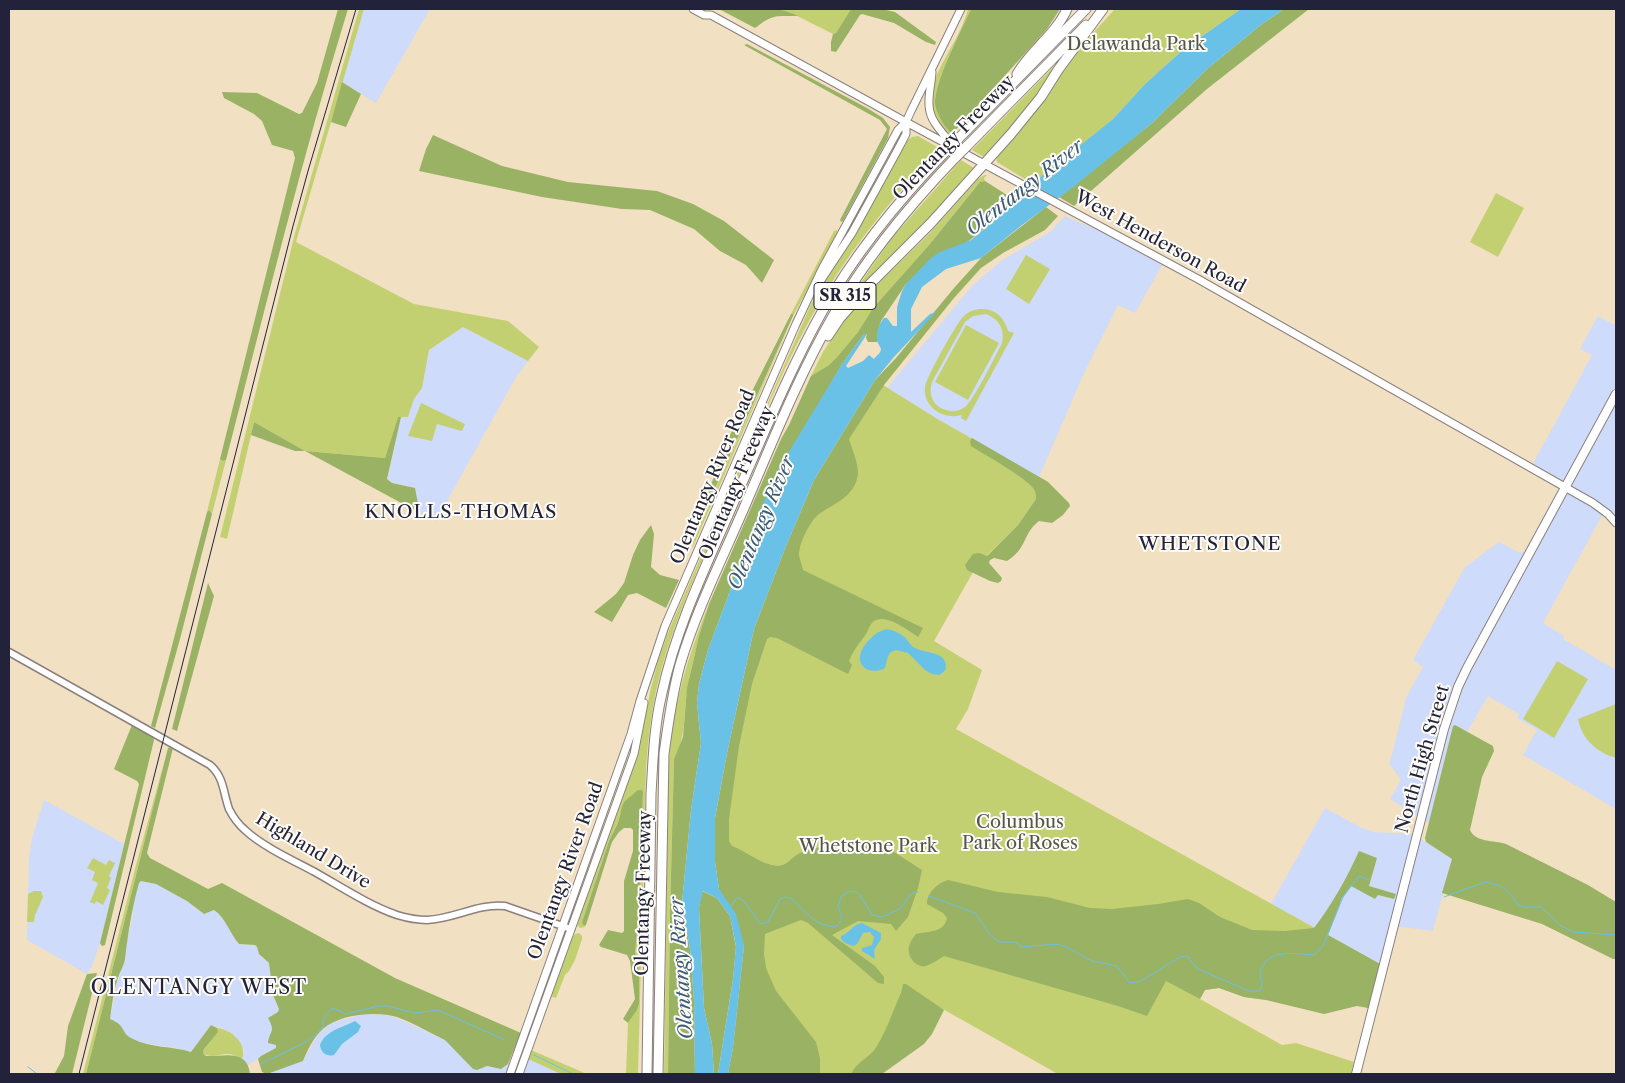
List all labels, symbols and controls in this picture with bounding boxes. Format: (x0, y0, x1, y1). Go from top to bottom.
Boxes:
park label: Delawanda Park (1067, 34, 1205, 56)
street label: Olentangy Freeway (889, 71, 1019, 205)
water label: Olentangy River (962, 135, 1088, 241)
street label: West Henderson Road (1071, 186, 1249, 298)
road number: SR 315 (814, 282, 876, 310)
street label: Olentangy River Road (666, 386, 760, 568)
street label: Olentangy Freeway (695, 403, 779, 563)
water label: Olentangy River (724, 453, 800, 593)
district label: KNOLLS-THOMAS (363, 502, 559, 524)
district label: WHETSTONE (1137, 534, 1283, 556)
street label: North High Street (1392, 683, 1454, 835)
street label: Olentangy River Road (524, 779, 608, 963)
street label: Highland Drive (252, 808, 374, 894)
street label: Olentangy Freeway (632, 810, 656, 976)
park label: Columbus Park of Roses (962, 812, 1078, 854)
park label: Whetstone Park (799, 836, 937, 858)
water label: Olentangy River (666, 896, 698, 1040)
district label: OLENTANGY WEST (89, 976, 309, 1000)

